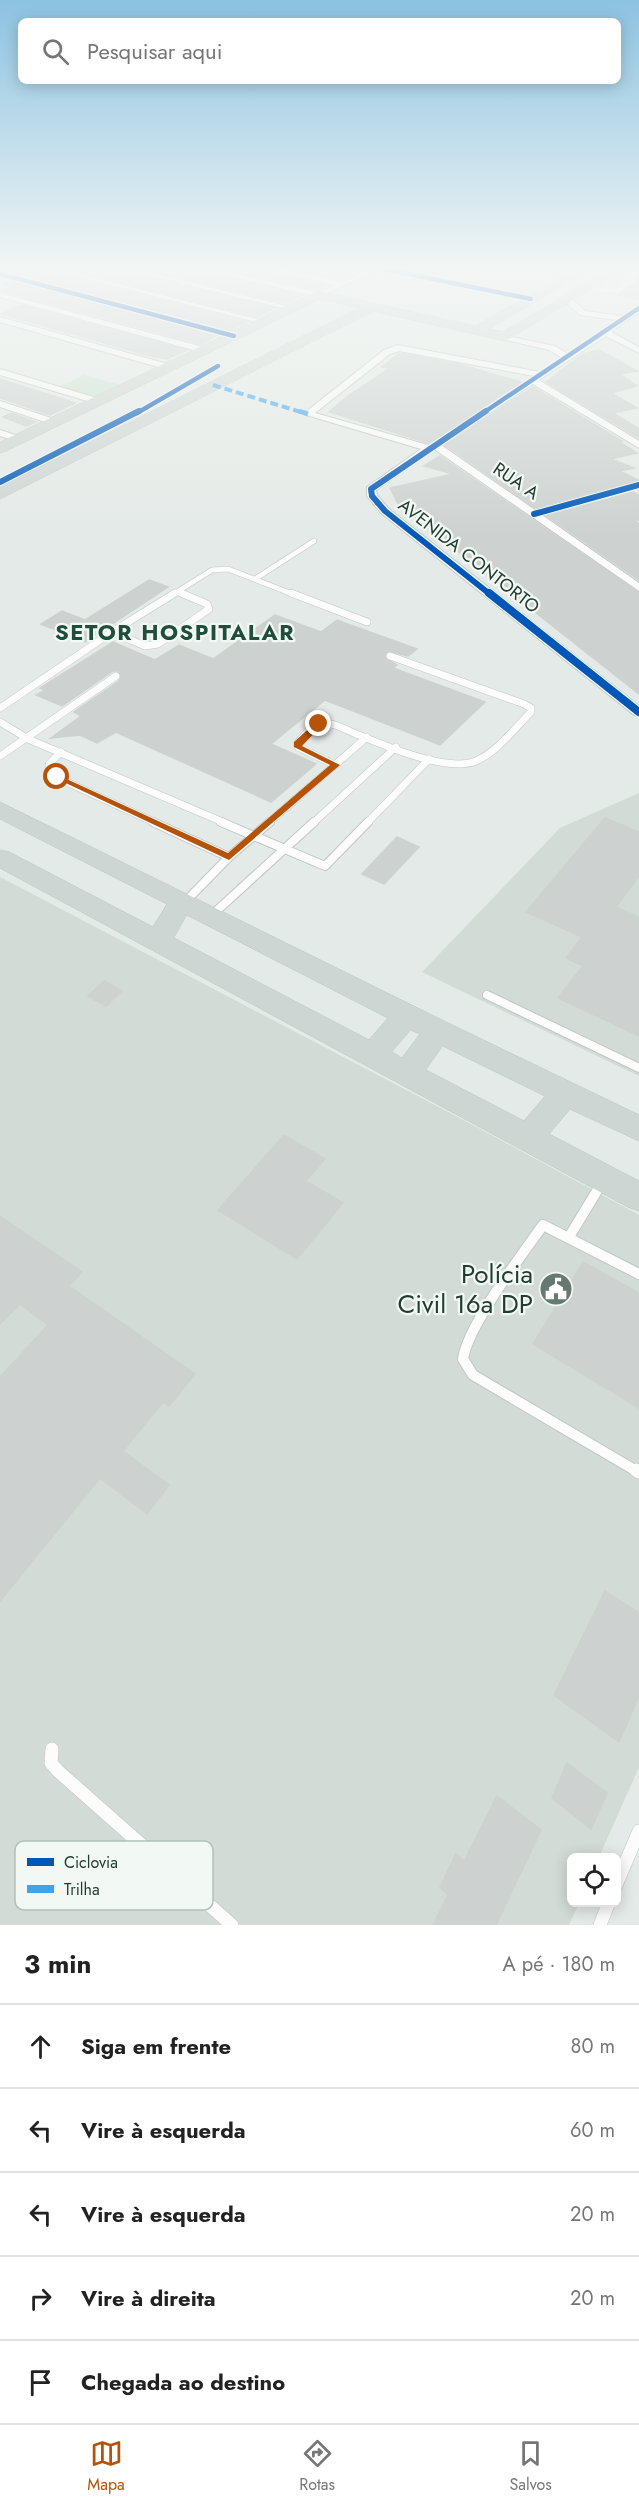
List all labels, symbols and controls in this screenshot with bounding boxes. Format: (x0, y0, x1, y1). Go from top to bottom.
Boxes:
search box (18, 18, 621, 84)
icon: search (39, 35, 72, 68)
text: Pesquisar aqui (87, 35, 222, 67)
street label: RUA A (488, 456, 544, 506)
street label: AVENIDA CONTORTO (393, 492, 545, 620)
district label: SETOR HOSPITALAR (55, 616, 295, 648)
route end (305, 710, 331, 736)
route start (43, 763, 69, 789)
place label: Polícia Civil 16a DP (398, 1255, 533, 1323)
public building icon: Polícia Civil 16a DP (538, 1271, 574, 1307)
legend (15, 1841, 213, 1910)
text: Ciclovia (64, 1851, 118, 1874)
map controls (567, 1853, 621, 1907)
button: locate (567, 1853, 621, 1907)
text: Trilha (64, 1878, 100, 1901)
text: 3 min (24, 1945, 91, 1983)
text: A pé · 180 m (503, 1950, 615, 1979)
icon: ahead (24, 2030, 57, 2063)
text: Siga em frente (81, 2030, 231, 2062)
text: 80 m (570, 2032, 615, 2061)
icon: left (24, 2114, 57, 2147)
text: Vire à esquerda (81, 2114, 246, 2146)
text: 60 m (570, 2116, 615, 2145)
icon: left (24, 2198, 57, 2231)
text: Vire à esquerda (81, 2198, 246, 2230)
text: 20 m (570, 2200, 615, 2229)
icon: right (24, 2282, 57, 2315)
text: Vire à direita (81, 2282, 216, 2314)
text: 20 m (570, 2284, 615, 2313)
icon: arrive (24, 2366, 57, 2399)
text: Chegada ao destino (81, 2366, 285, 2398)
tab: Mapa (87, 2437, 125, 2496)
tab: Rotas (299, 2437, 335, 2496)
tab: Salvos (510, 2437, 552, 2496)

